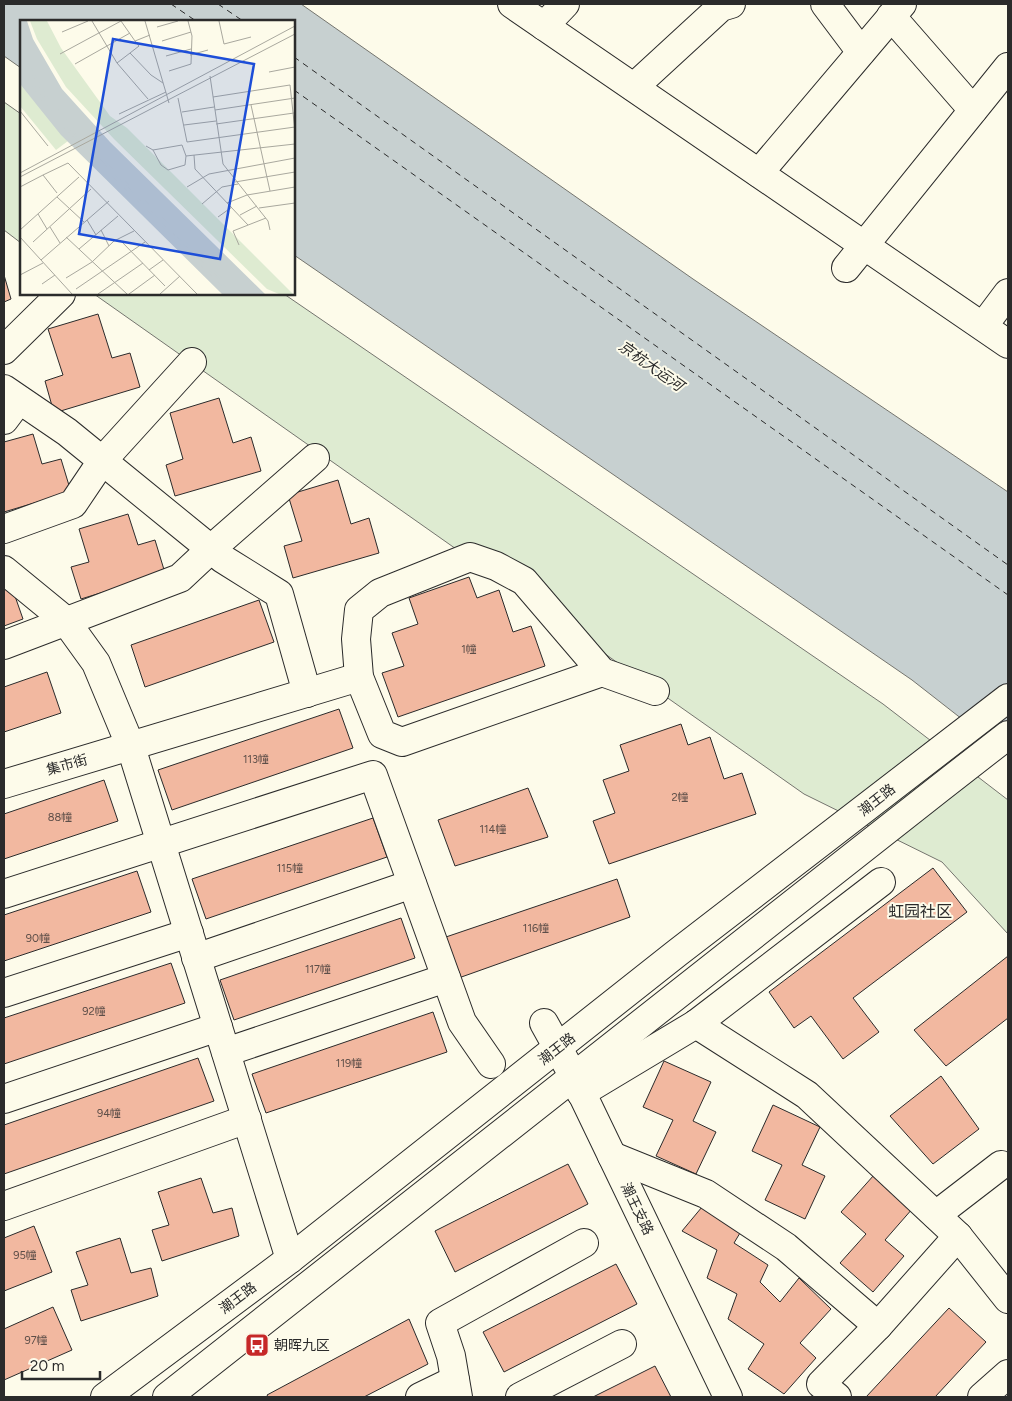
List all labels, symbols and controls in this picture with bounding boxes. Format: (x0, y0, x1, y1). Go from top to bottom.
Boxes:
inset map (20, 20, 295, 295)
water label: 京杭大运河 (615, 337, 689, 397)
house number: 1幢 (461, 643, 477, 656)
street label: 集市街 (44, 751, 90, 779)
house number: 113幢 (243, 753, 269, 766)
street label: 潮王路 (855, 780, 899, 820)
house number: 2幢 (671, 791, 689, 804)
house number: 88幢 (48, 811, 72, 824)
house number: 114幢 (480, 823, 506, 836)
house number: 115幢 (277, 862, 303, 875)
district label: 虹园社区 (888, 902, 952, 921)
house number: 116幢 (523, 922, 549, 935)
house number: 90幢 (26, 932, 50, 945)
house number: 117幢 (305, 963, 331, 976)
house number: 92幢 (82, 1005, 106, 1018)
street label: 潮王路 (535, 1029, 579, 1069)
house number: 119幢 (336, 1057, 362, 1070)
house number: 94幢 (97, 1107, 121, 1120)
street label: 潮王支路 (617, 1180, 657, 1238)
house number: 95幢 (13, 1249, 37, 1262)
street label: 潮王路 (216, 1279, 260, 1317)
bus stop icon: 朝晖九区 (244, 1332, 270, 1358)
house number: 97幢 (24, 1334, 48, 1347)
place label: 朝晖九区 (274, 1337, 330, 1354)
scale bar (22, 1348, 100, 1380)
text: 20 m (30, 1357, 64, 1375)

